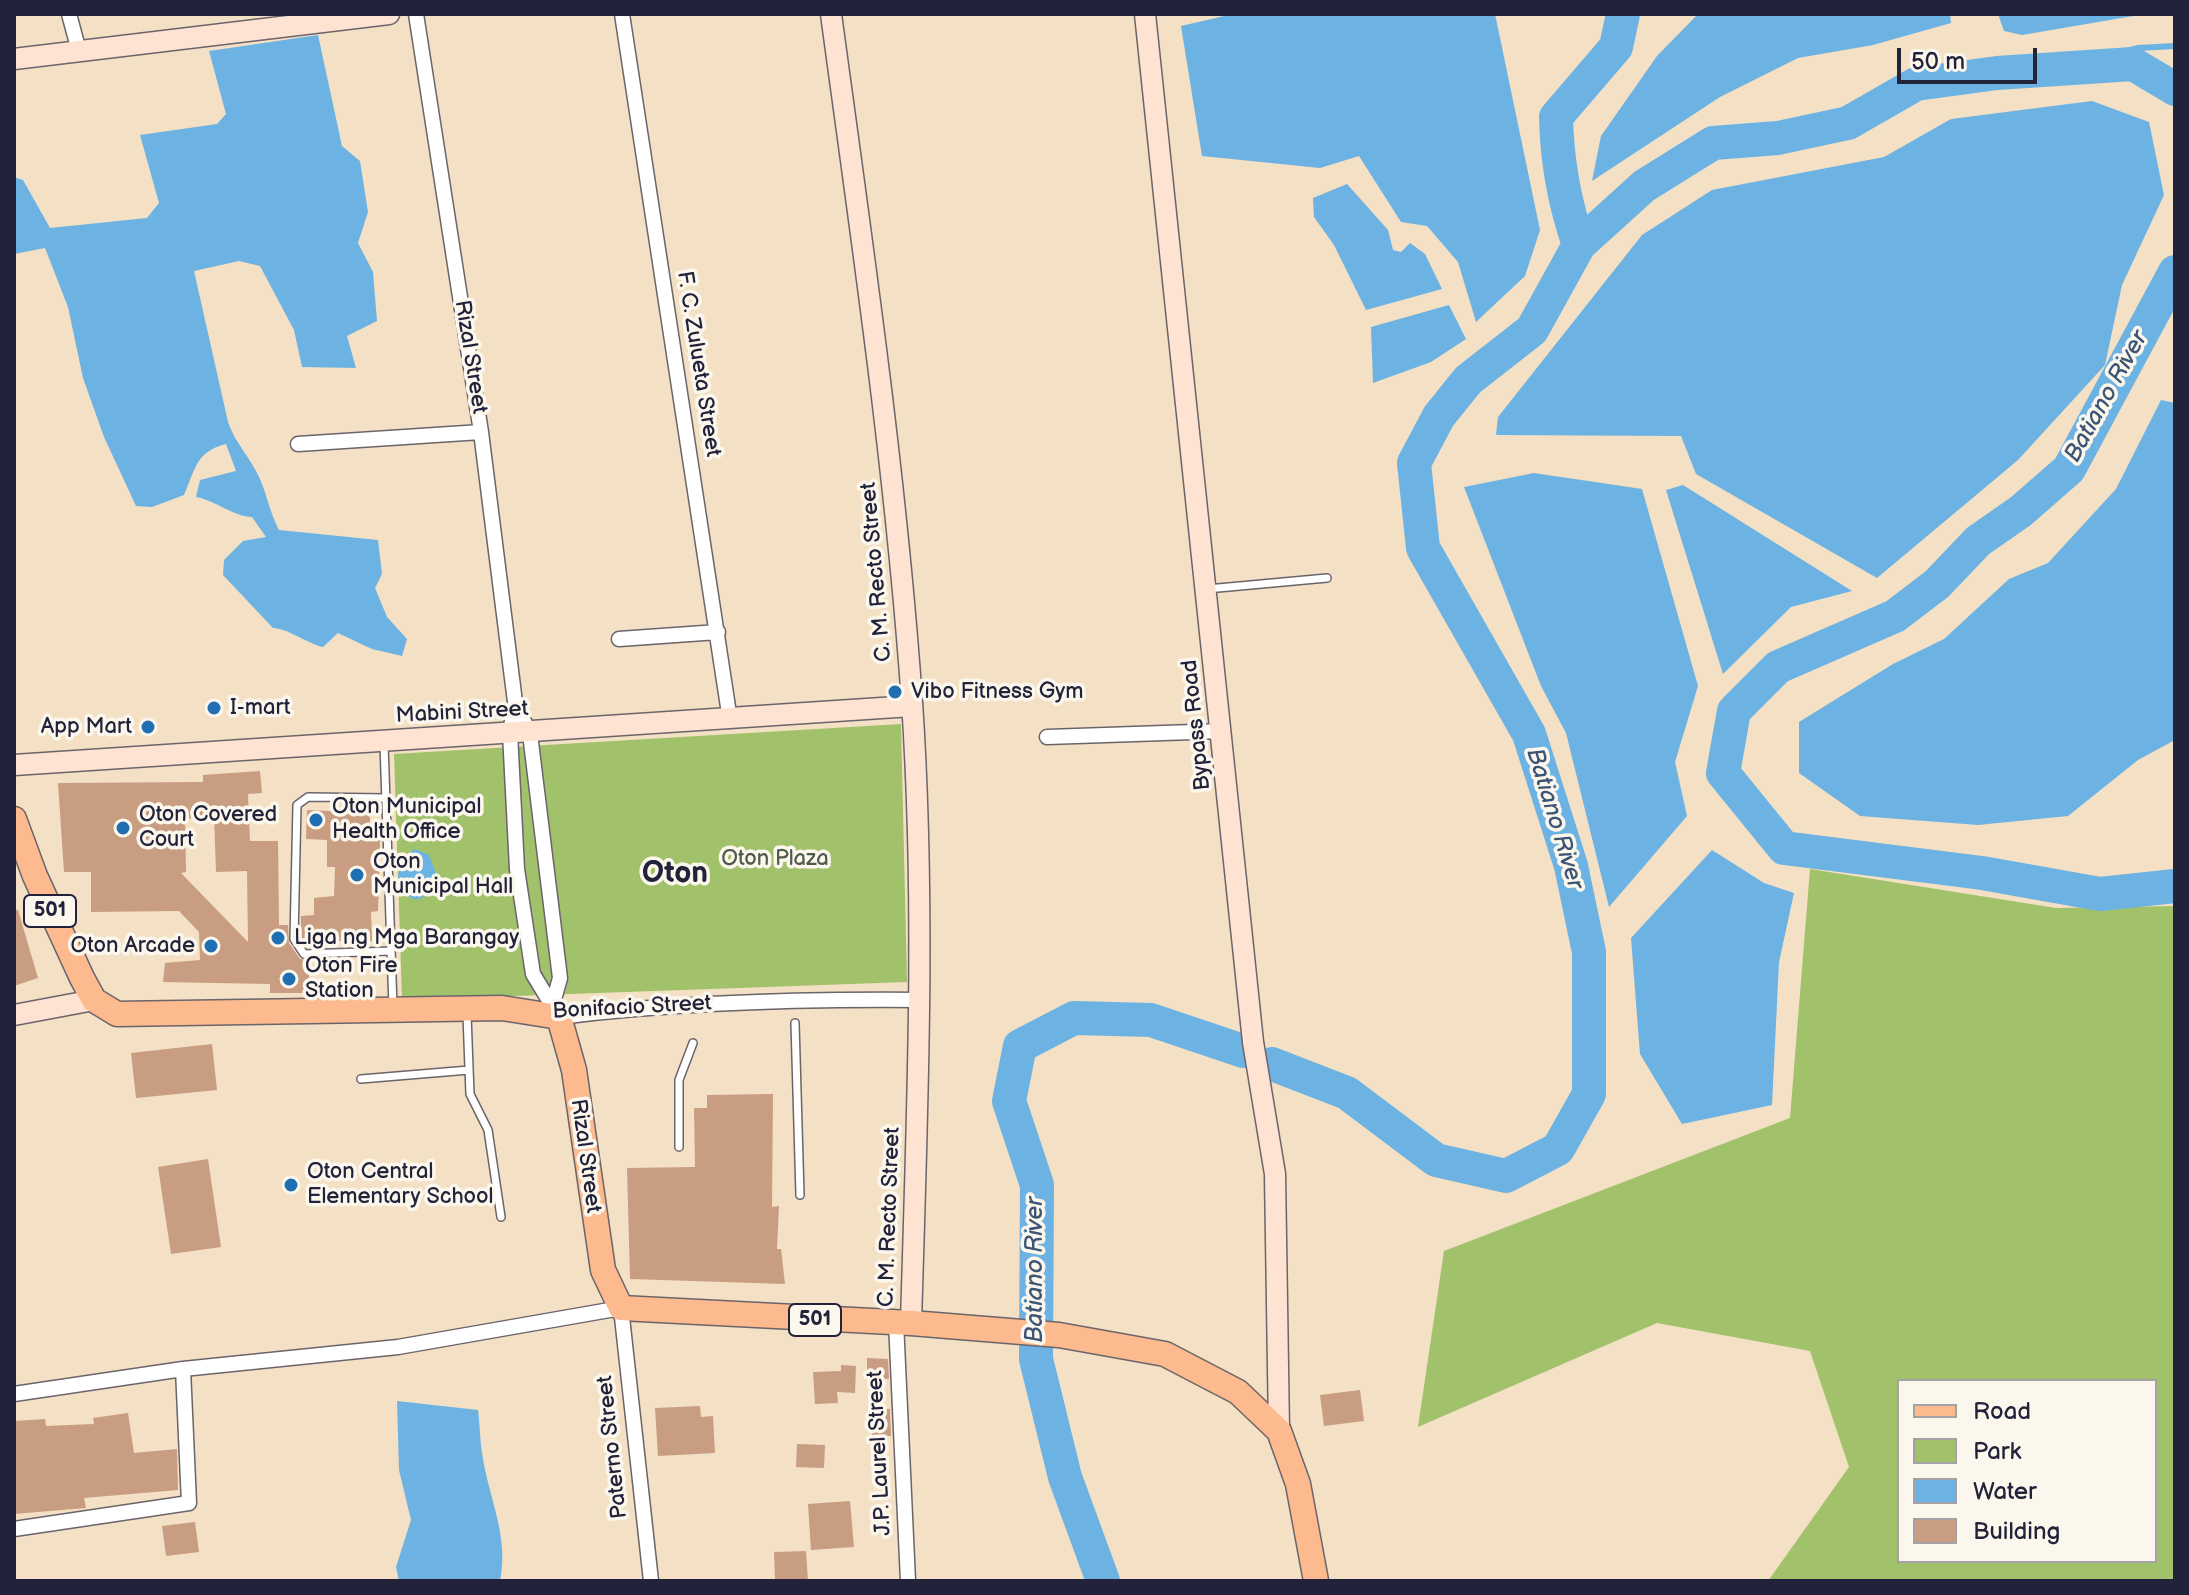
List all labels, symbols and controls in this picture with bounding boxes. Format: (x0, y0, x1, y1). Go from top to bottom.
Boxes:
scale bar (1901, 32, 2041, 82)
text: 50 m (1911, 47, 1965, 76)
street label: F. C. Zulueta Street (670, 269, 726, 459)
street label: Rizal Street (448, 298, 492, 416)
water label: Batiano River (2059, 326, 2155, 468)
street label: C. M. Recto Street (856, 481, 898, 663)
street label: Bypass Road (1177, 658, 1217, 792)
place label: Vibo Fitness Gym (911, 679, 1083, 705)
marker: Vibo Fitness Gym (886, 683, 904, 701)
place label: I-mart (230, 695, 290, 721)
street label: Mabini Street (395, 696, 529, 730)
marker: I-mart (205, 699, 223, 717)
place label: App Mart (41, 714, 132, 740)
marker: App Mart (139, 718, 157, 736)
water label: Batiano River (1519, 745, 1589, 893)
place label: Oton Municipal Health Office (332, 794, 481, 846)
place label: Oton Covered Court (139, 802, 277, 854)
marker: Oton Municipal Health Office (307, 811, 325, 829)
marker: Oton Covered Court (114, 819, 132, 837)
park label: Oton Plaza (721, 846, 829, 872)
place label: Oton Municipal Hall (373, 849, 513, 900)
district label: Oton (642, 856, 708, 892)
marker: Oton Municipal Hall (348, 866, 366, 884)
road number: 501 (24, 895, 76, 927)
place label: Liga ng Mga Barangay (294, 925, 519, 951)
marker: Liga ng Mga Barangay (269, 929, 287, 947)
place label: Oton Arcade (71, 933, 195, 959)
marker: Oton Arcade (202, 937, 220, 955)
place label: Oton Fire Station (305, 953, 398, 1004)
marker: Oton Fire Station (280, 970, 298, 988)
street label: Bonifacio Street (552, 991, 712, 1025)
street label: Rizal Street (564, 1097, 606, 1215)
street label: C. M. Recto Street (874, 1126, 906, 1308)
place label: Oton Central Elementary School (307, 1159, 493, 1210)
marker: Oton Central Elementary School (282, 1176, 300, 1194)
water label: Batiano River (1022, 1197, 1050, 1343)
road number: 501 (789, 1304, 841, 1336)
street label: J.P. Laurel Street (862, 1370, 898, 1536)
street label: Paterno Street (592, 1374, 634, 1520)
legend (1897, 1379, 2157, 1563)
text: Road (1973, 1397, 2031, 1426)
text: Park (1973, 1437, 2021, 1466)
text: Water (1973, 1477, 2037, 1506)
text: Building (1973, 1517, 2060, 1546)

